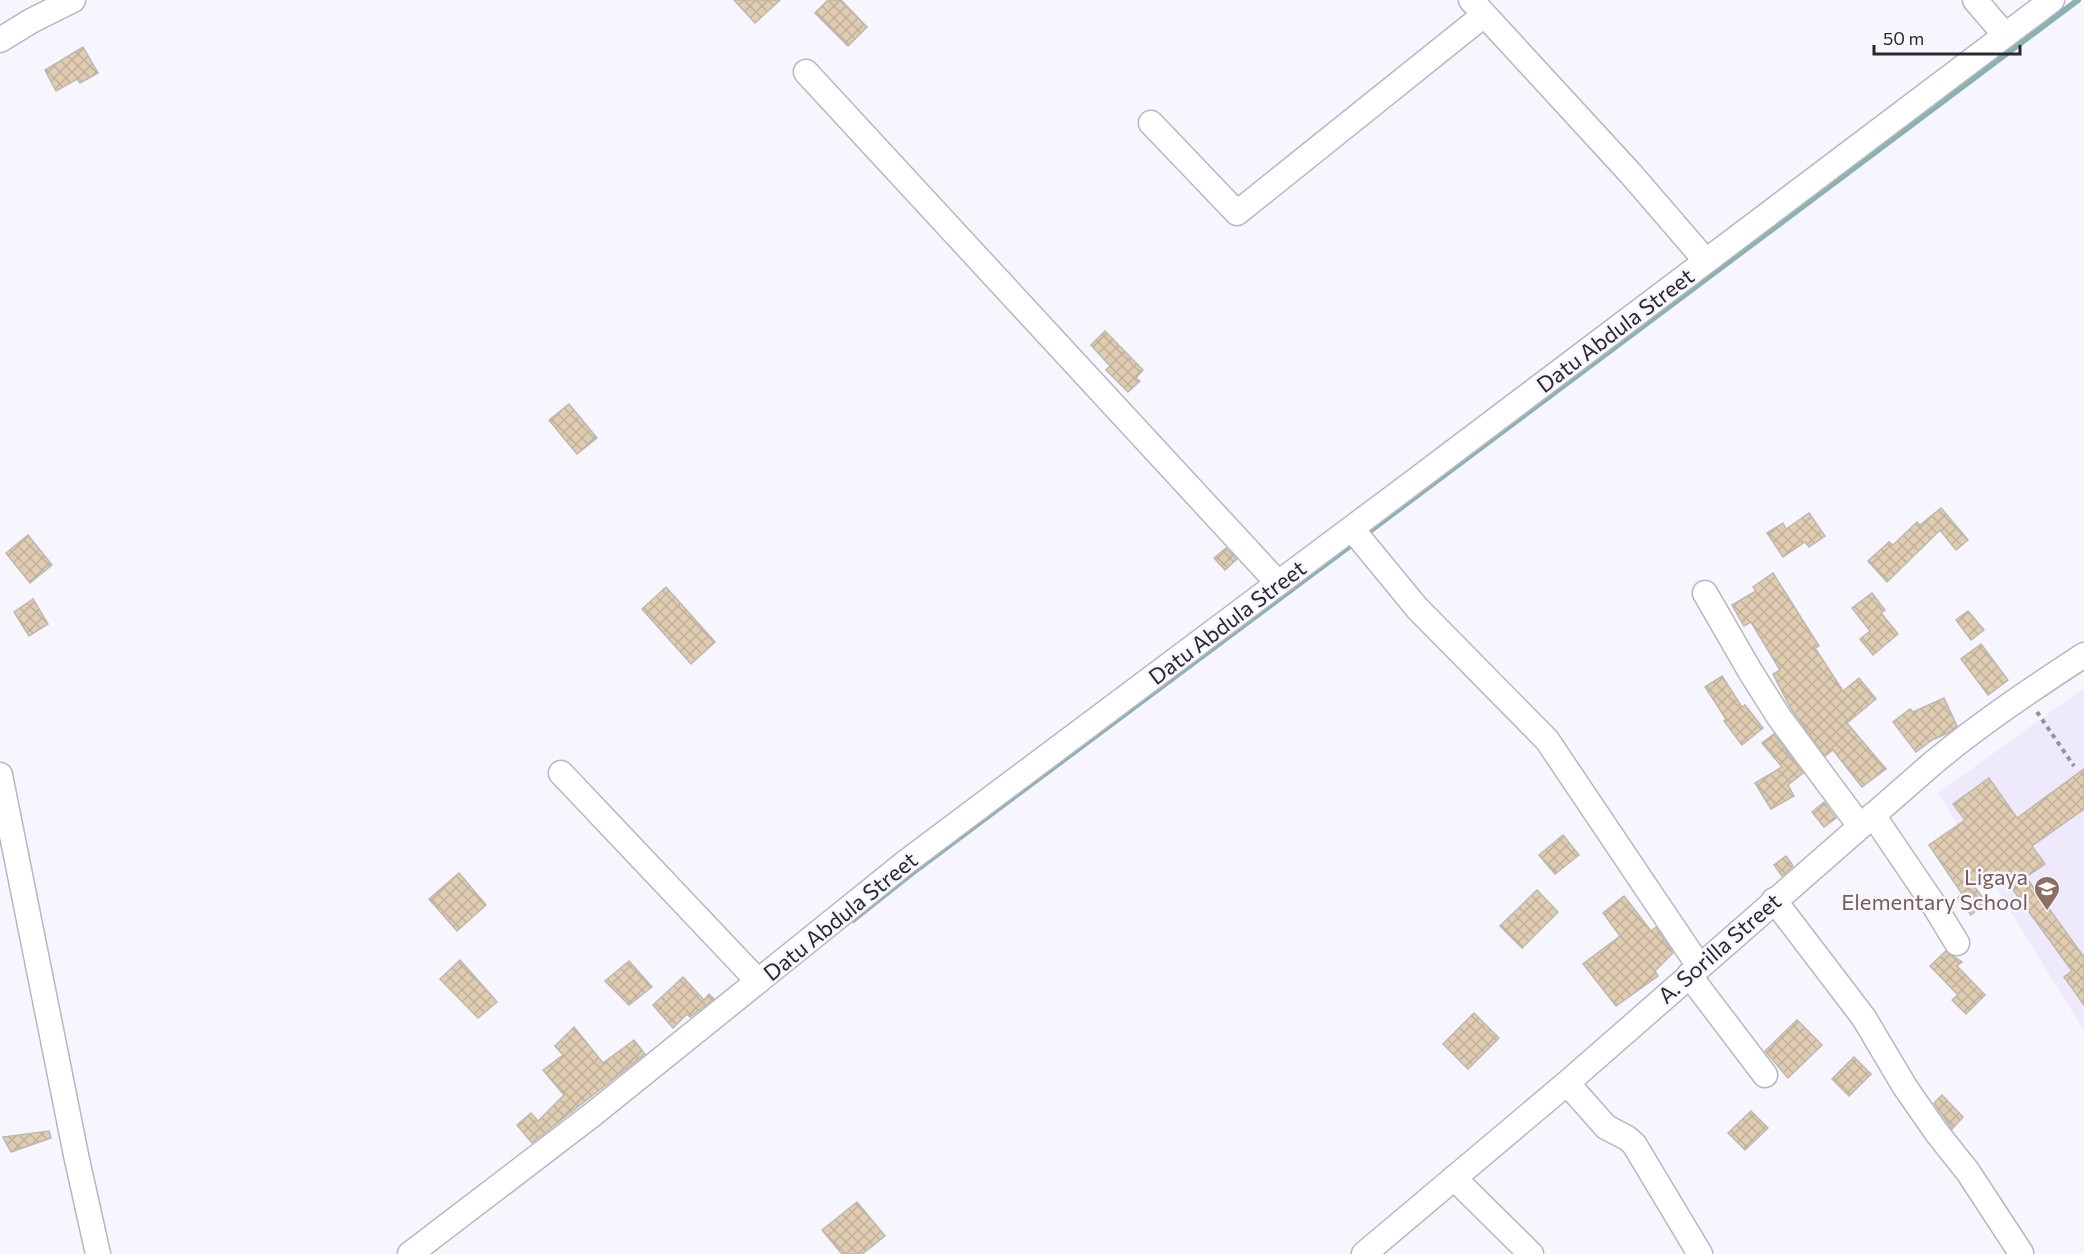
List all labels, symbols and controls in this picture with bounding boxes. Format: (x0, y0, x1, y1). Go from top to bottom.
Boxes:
scale bar (1874, 18, 2020, 56)
text: 50 m (1883, 27, 1924, 49)
street label: Datu Abdula Street (1531, 262, 1699, 398)
street label: Datu Abdula Street (1143, 554, 1311, 690)
street label: Datu Abdula Street (758, 846, 922, 986)
place label: Ligaya Elementary School (1841, 863, 2028, 915)
school or university icon: Ligaya Elementary School (2032, 874, 2062, 912)
street label: A. Sorilla Street (1652, 887, 1786, 1009)

